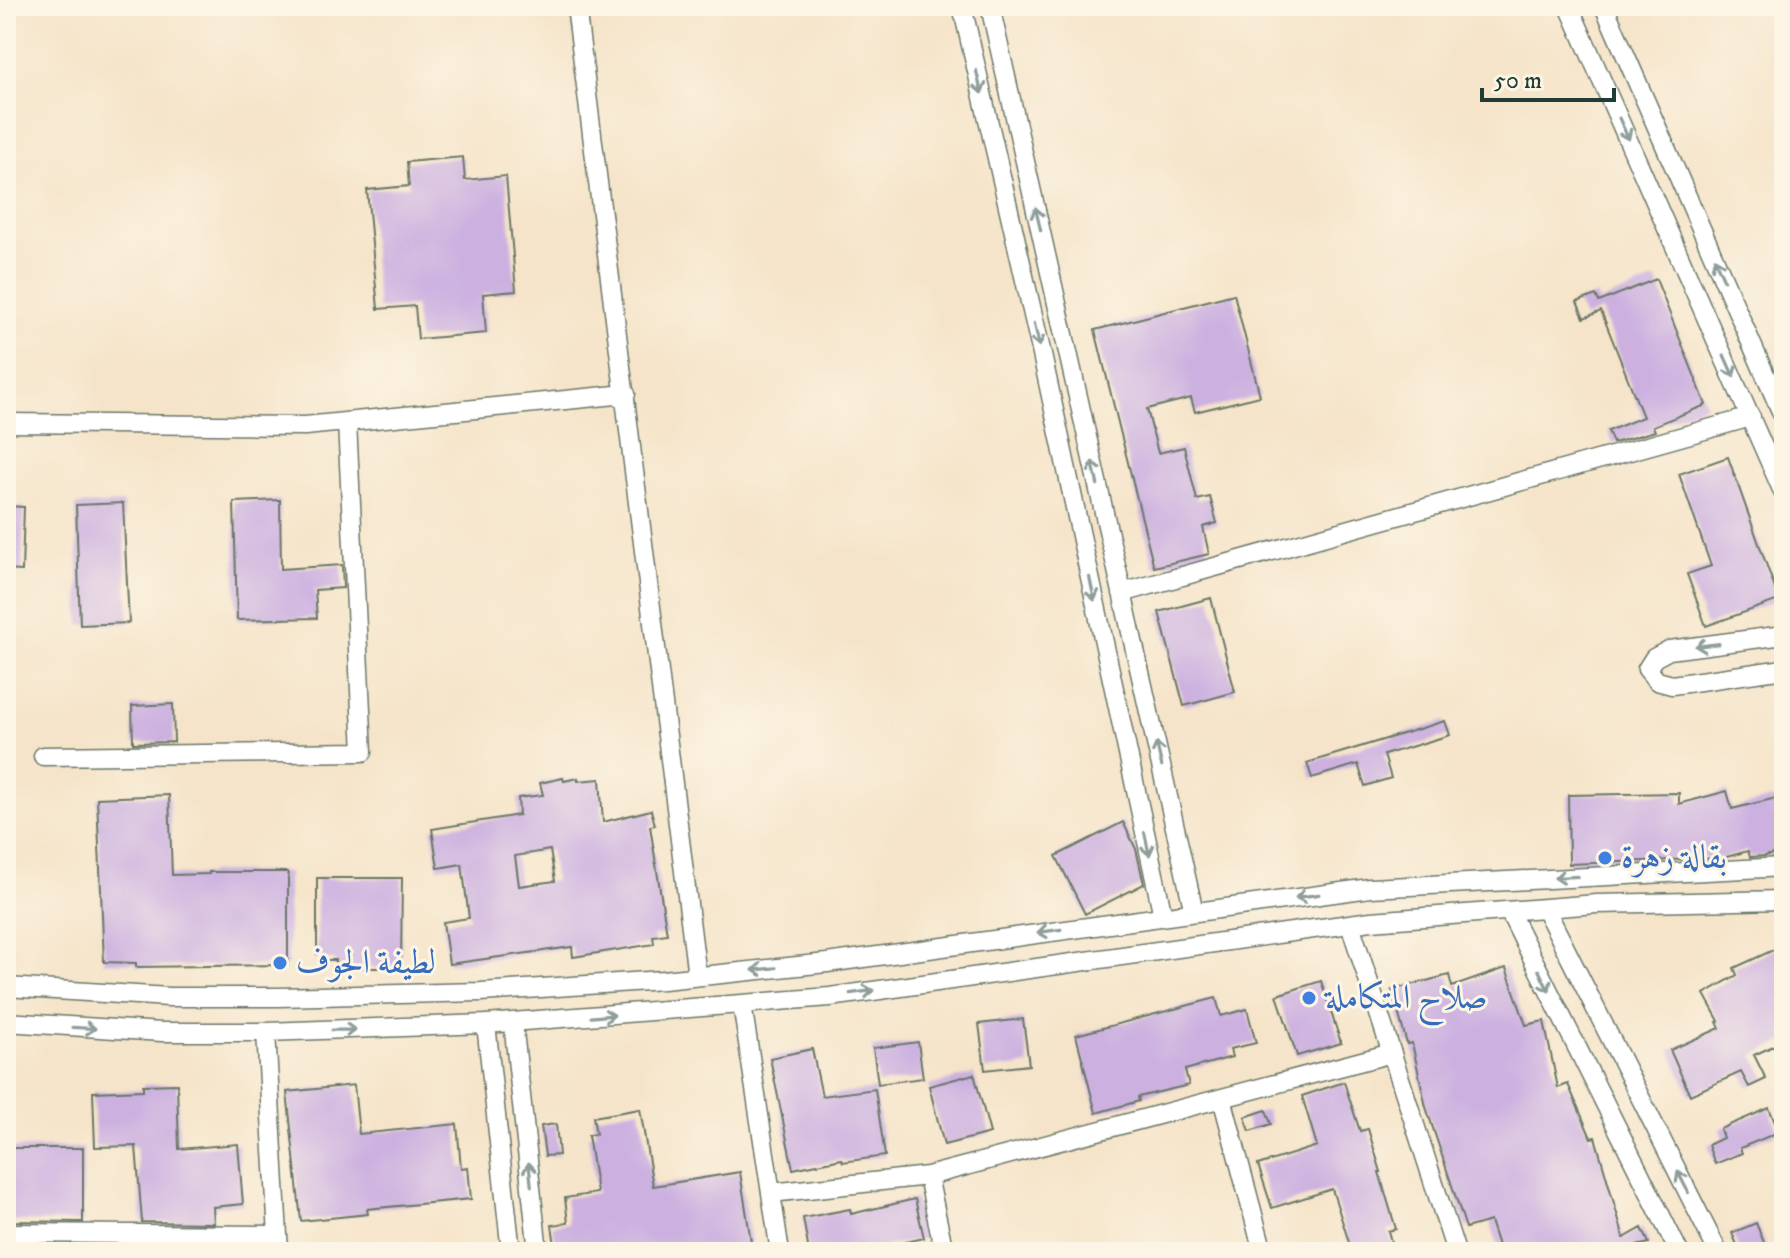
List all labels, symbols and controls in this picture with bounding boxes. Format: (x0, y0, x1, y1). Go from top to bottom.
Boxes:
scale bar (1482, 52, 1614, 102)
text: 50 m (1494, 66, 1542, 96)
one-way arrow (972, 69, 987, 94)
one-way arrow (1617, 116, 1632, 140)
one-way arrow (1030, 207, 1045, 232)
one-way arrow (1711, 257, 1726, 282)
one-way arrow (1031, 322, 1046, 348)
one-way arrow (1722, 354, 1737, 378)
one-way arrow (1087, 460, 1102, 486)
one-way arrow (1085, 576, 1100, 602)
one-way arrow (1694, 638, 1721, 653)
one-way arrow (1151, 741, 1166, 767)
one-way arrow (1140, 830, 1155, 856)
place label: بقالة زهرة (1621, 837, 1727, 879)
marker: بقالة زهرة (1596, 849, 1614, 867)
one-way arrow (1553, 869, 1580, 884)
one-way arrow (1294, 889, 1321, 904)
one-way arrow (1037, 924, 1063, 939)
place label: لطيفة الجوف (296, 942, 436, 984)
marker: لطيفة الجوف (271, 954, 289, 972)
one-way arrow (751, 962, 778, 977)
one-way arrow (1537, 969, 1552, 993)
place label: صلاح المتكاملة (1323, 977, 1487, 1026)
one-way arrow (849, 984, 874, 999)
marker: صلاح المتكاملة (1300, 989, 1318, 1007)
one-way arrow (589, 1008, 616, 1023)
one-way arrow (70, 1021, 97, 1036)
one-way arrow (330, 1023, 357, 1038)
one-way arrow (522, 1162, 537, 1188)
one-way arrow (1675, 1171, 1690, 1195)

